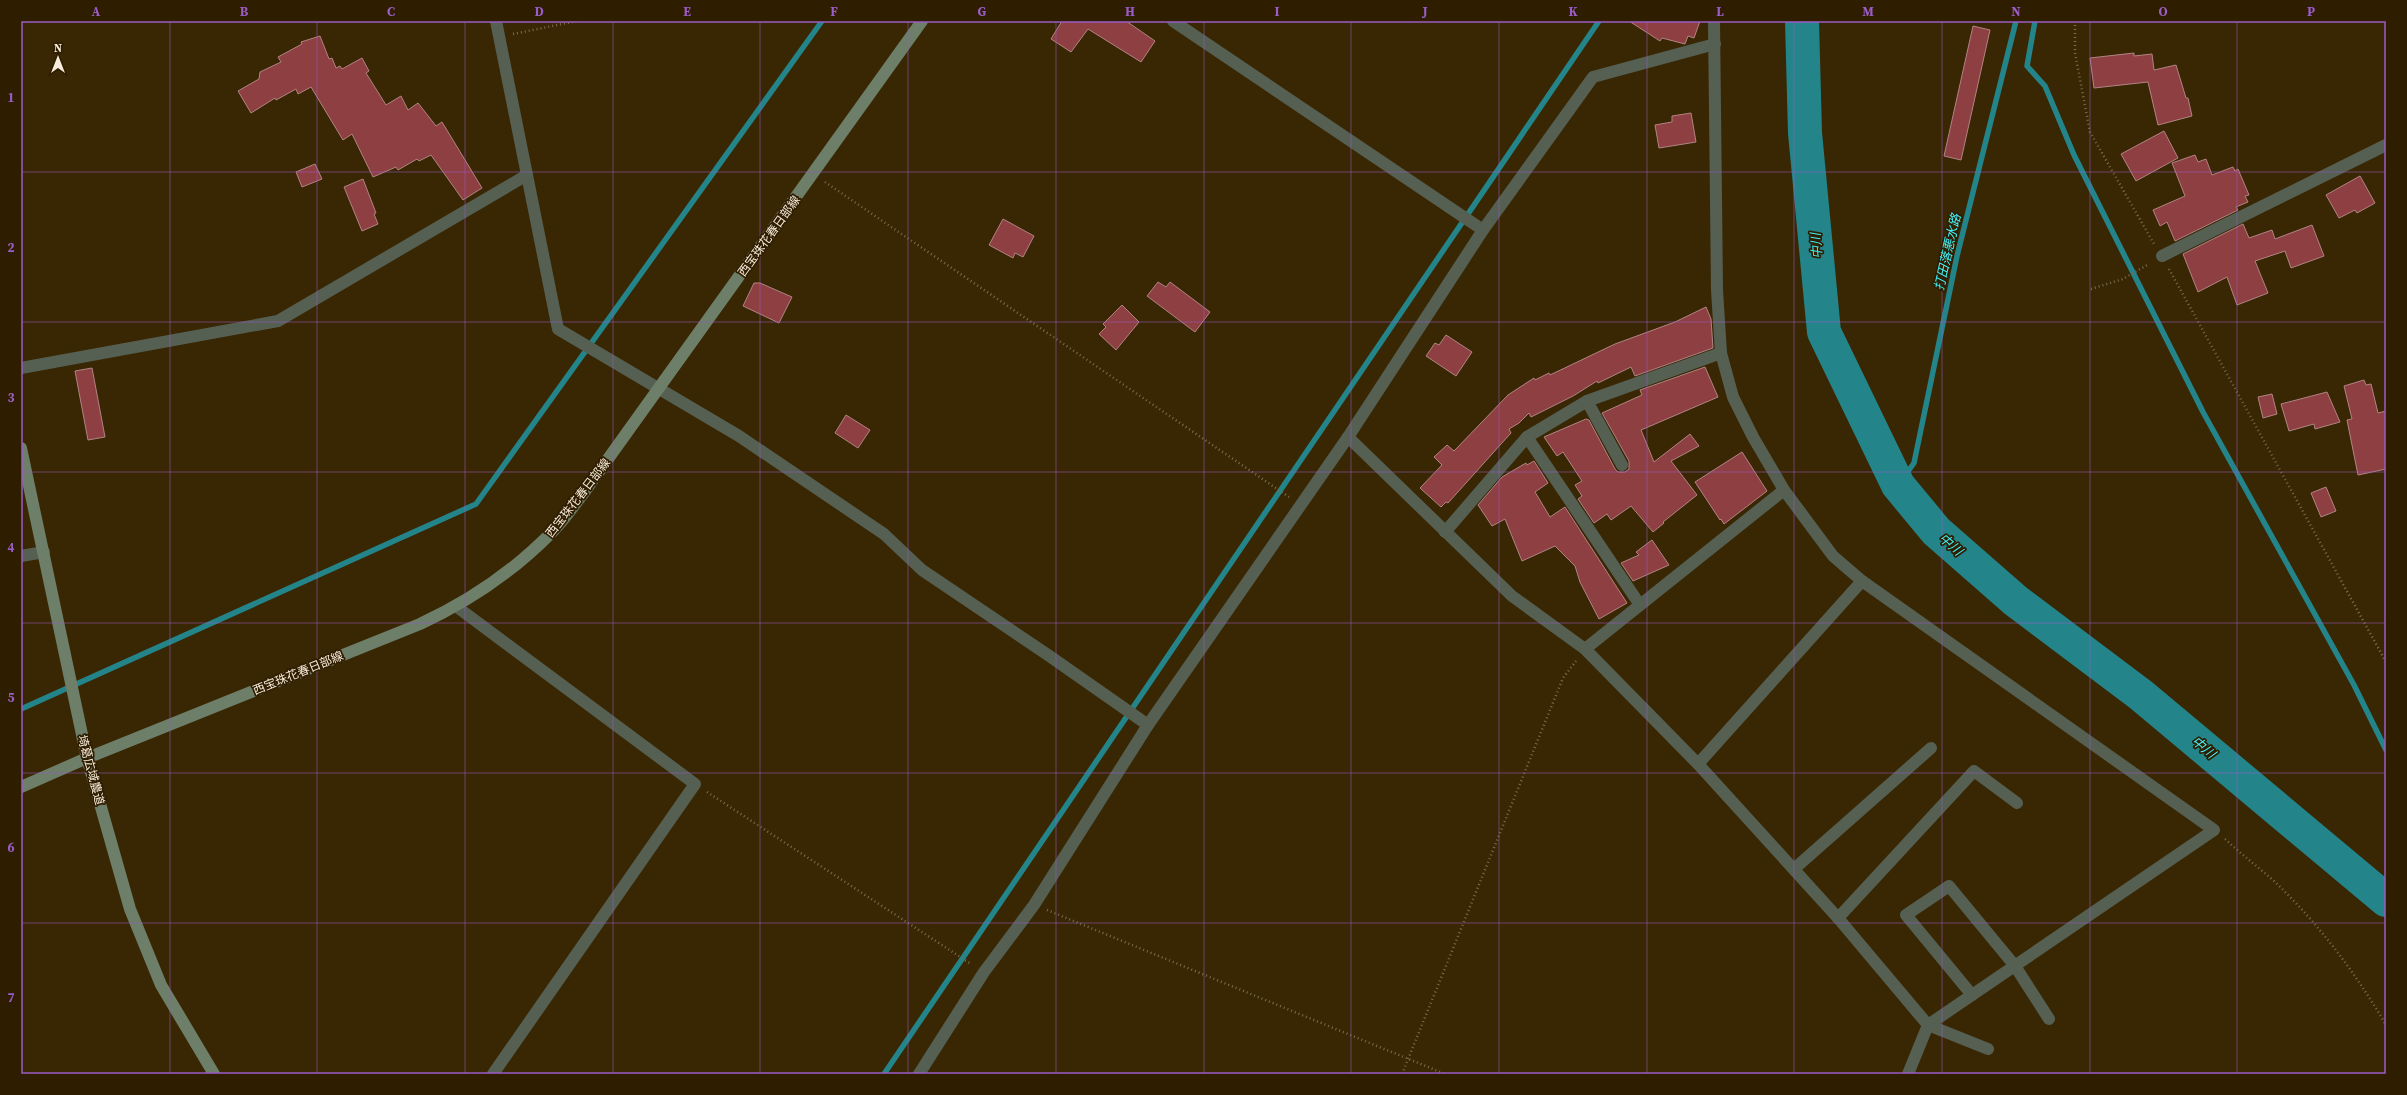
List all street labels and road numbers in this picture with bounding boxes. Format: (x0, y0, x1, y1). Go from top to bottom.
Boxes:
street label: 西宝珠花春日部線 (734, 192, 804, 280)
street label: 西宝珠花春日部線 (542, 455, 614, 541)
street label: 西宝珠花春日部線 (250, 648, 346, 698)
street label: 埼葛広域農道 (74, 733, 108, 807)

